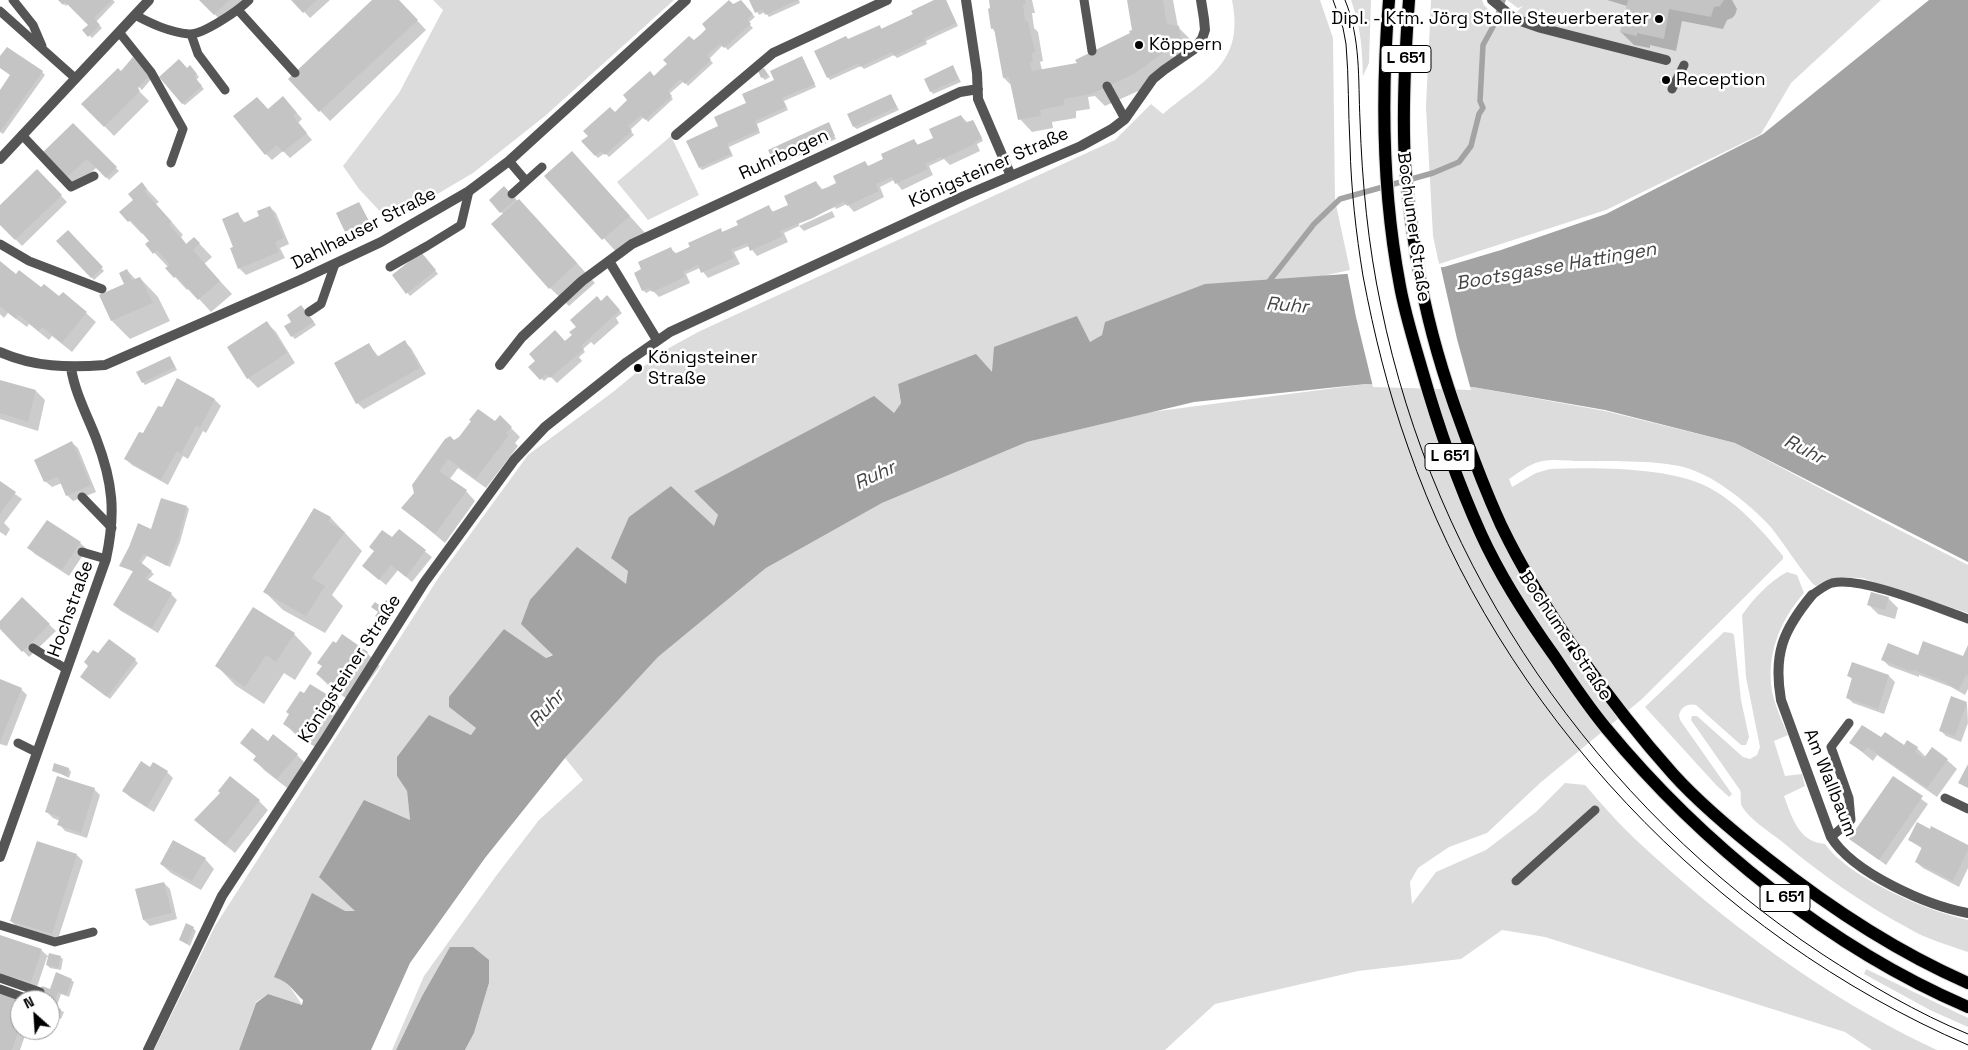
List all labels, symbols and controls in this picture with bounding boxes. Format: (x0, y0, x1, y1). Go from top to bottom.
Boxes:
place label: Dipl. - Kfm. Jörg Stolle Steuerberater (1331, 8, 1649, 30)
marker: Dipl. - Kfm. Jörg Stolle Steuerberater (1653, 13, 1665, 25)
place label: Köppern (1149, 34, 1222, 56)
marker: Köppern (1133, 39, 1145, 51)
road number: L 651 (1381, 46, 1431, 72)
place label: Reception (1676, 69, 1766, 91)
marker: Reception (1660, 74, 1672, 86)
street label: Königsteiner Straße (906, 123, 1072, 213)
street label: Ruhrbogen (736, 125, 832, 185)
street label: Bochumer Straße (1392, 151, 1434, 303)
street label: Dahlhauser Straße (288, 183, 440, 275)
water label: Bootsgasse Hattingen (1454, 238, 1658, 296)
water label: Ruhr (1265, 293, 1309, 319)
place label: Königsteiner Straße (648, 347, 758, 389)
marker: Königsteiner Straße (632, 362, 644, 374)
water label: Ruhr (1780, 430, 1828, 470)
road number: L 651 (1425, 444, 1475, 471)
water label: Ruhr (851, 457, 899, 495)
street label: Hochstraße (44, 558, 98, 660)
street label: Bochumer Straße (1514, 567, 1616, 705)
street label: Königsteiner Straße (294, 591, 406, 747)
water label: Ruhr (524, 686, 570, 732)
street label: Am Wallbaum (1799, 726, 1861, 840)
road number: L 651 (1760, 884, 1810, 911)
north arrow (10, 990, 60, 1040)
text: N (21, 992, 37, 1013)

